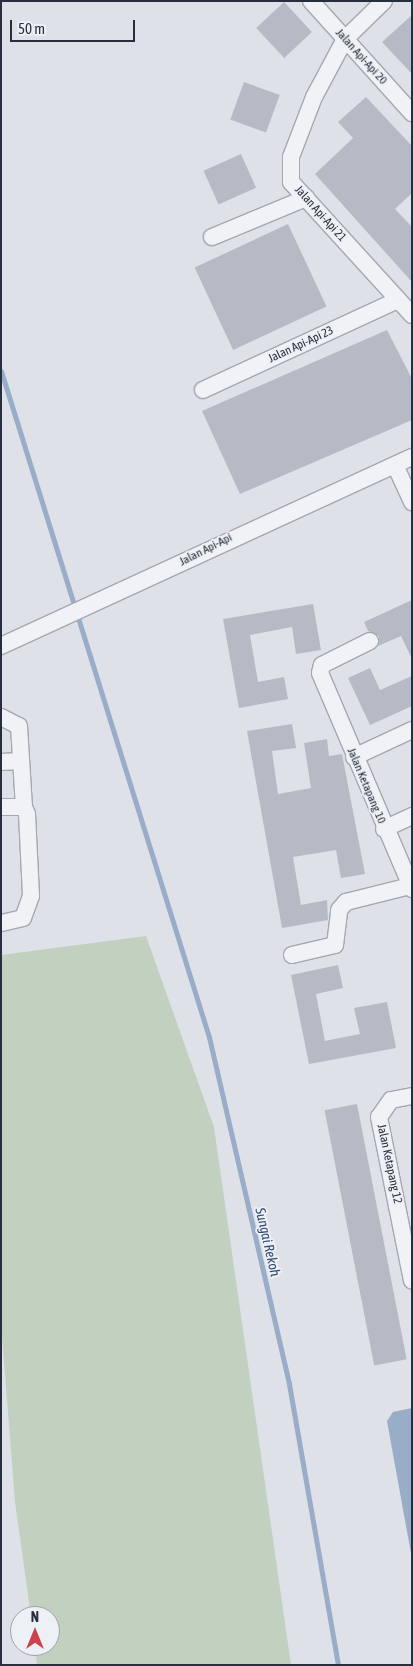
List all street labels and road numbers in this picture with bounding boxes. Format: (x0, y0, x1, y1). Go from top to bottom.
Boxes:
street label: Jalan Api-Api 20 (332, 26, 390, 88)
street label: Jalan Api-Api 21 (291, 183, 349, 245)
street label: Jalan Api-Api 23 (266, 324, 336, 366)
street label: Jalan Api-Api (177, 531, 235, 569)
street label: Jalan Ketapang 10 (344, 746, 388, 826)
street label: Jalan Ketapang 12 (374, 1123, 404, 1205)

